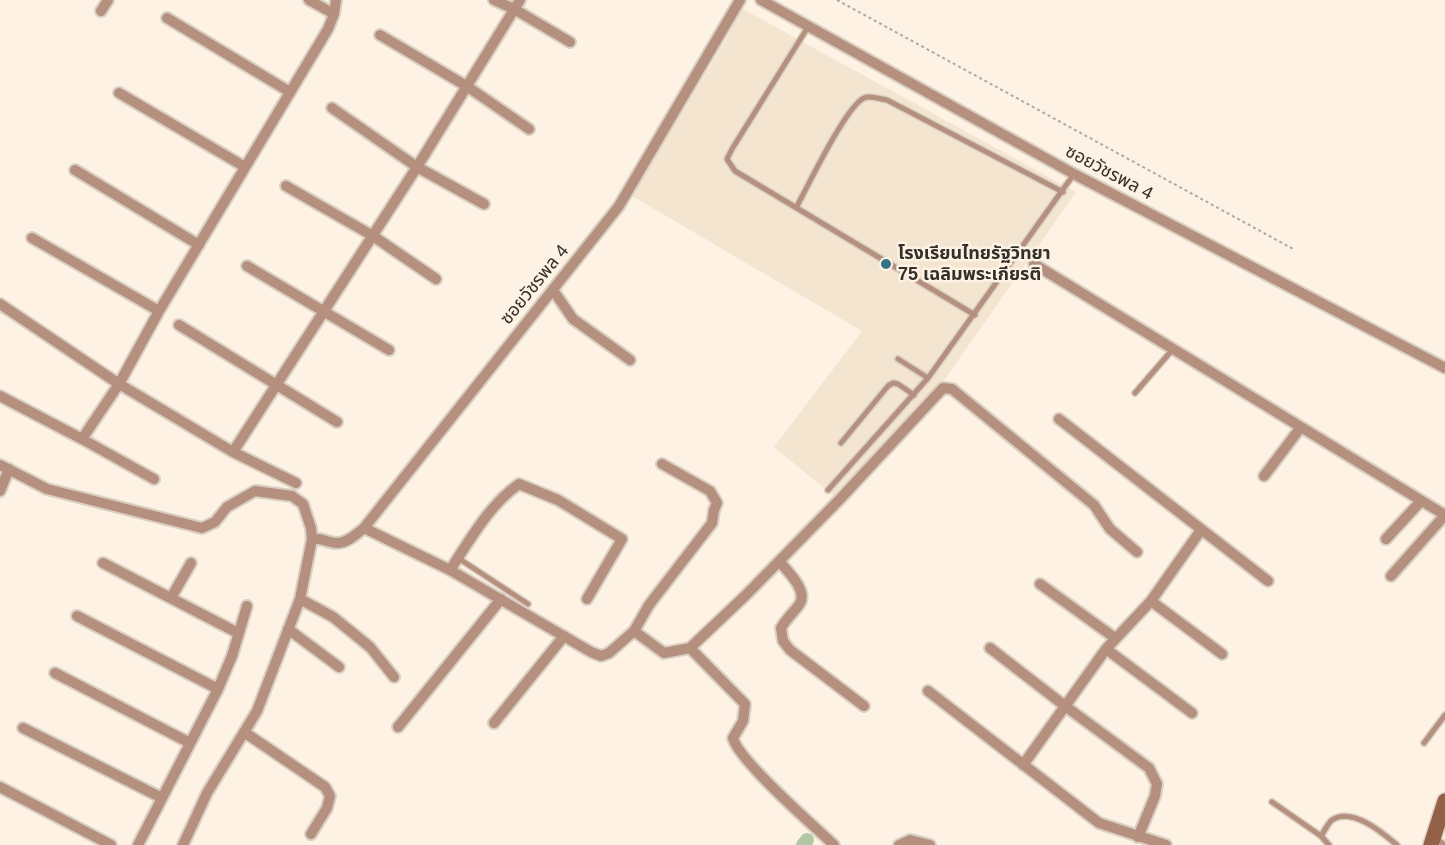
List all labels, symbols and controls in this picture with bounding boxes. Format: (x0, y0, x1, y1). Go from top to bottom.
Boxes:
street label: ซอยวัชรพล 4 (1061, 141, 1157, 205)
street label: ซอยวัชรพล 4 (496, 241, 574, 329)
place label: โรงเรียนไทยรัฐวิทยา 75 เฉลิมพระเกียรติ (898, 243, 1051, 286)
marker: โรงเรียนไทยรัฐวิทยา 75 เฉลิมพระเกียรติ (879, 257, 893, 271)

